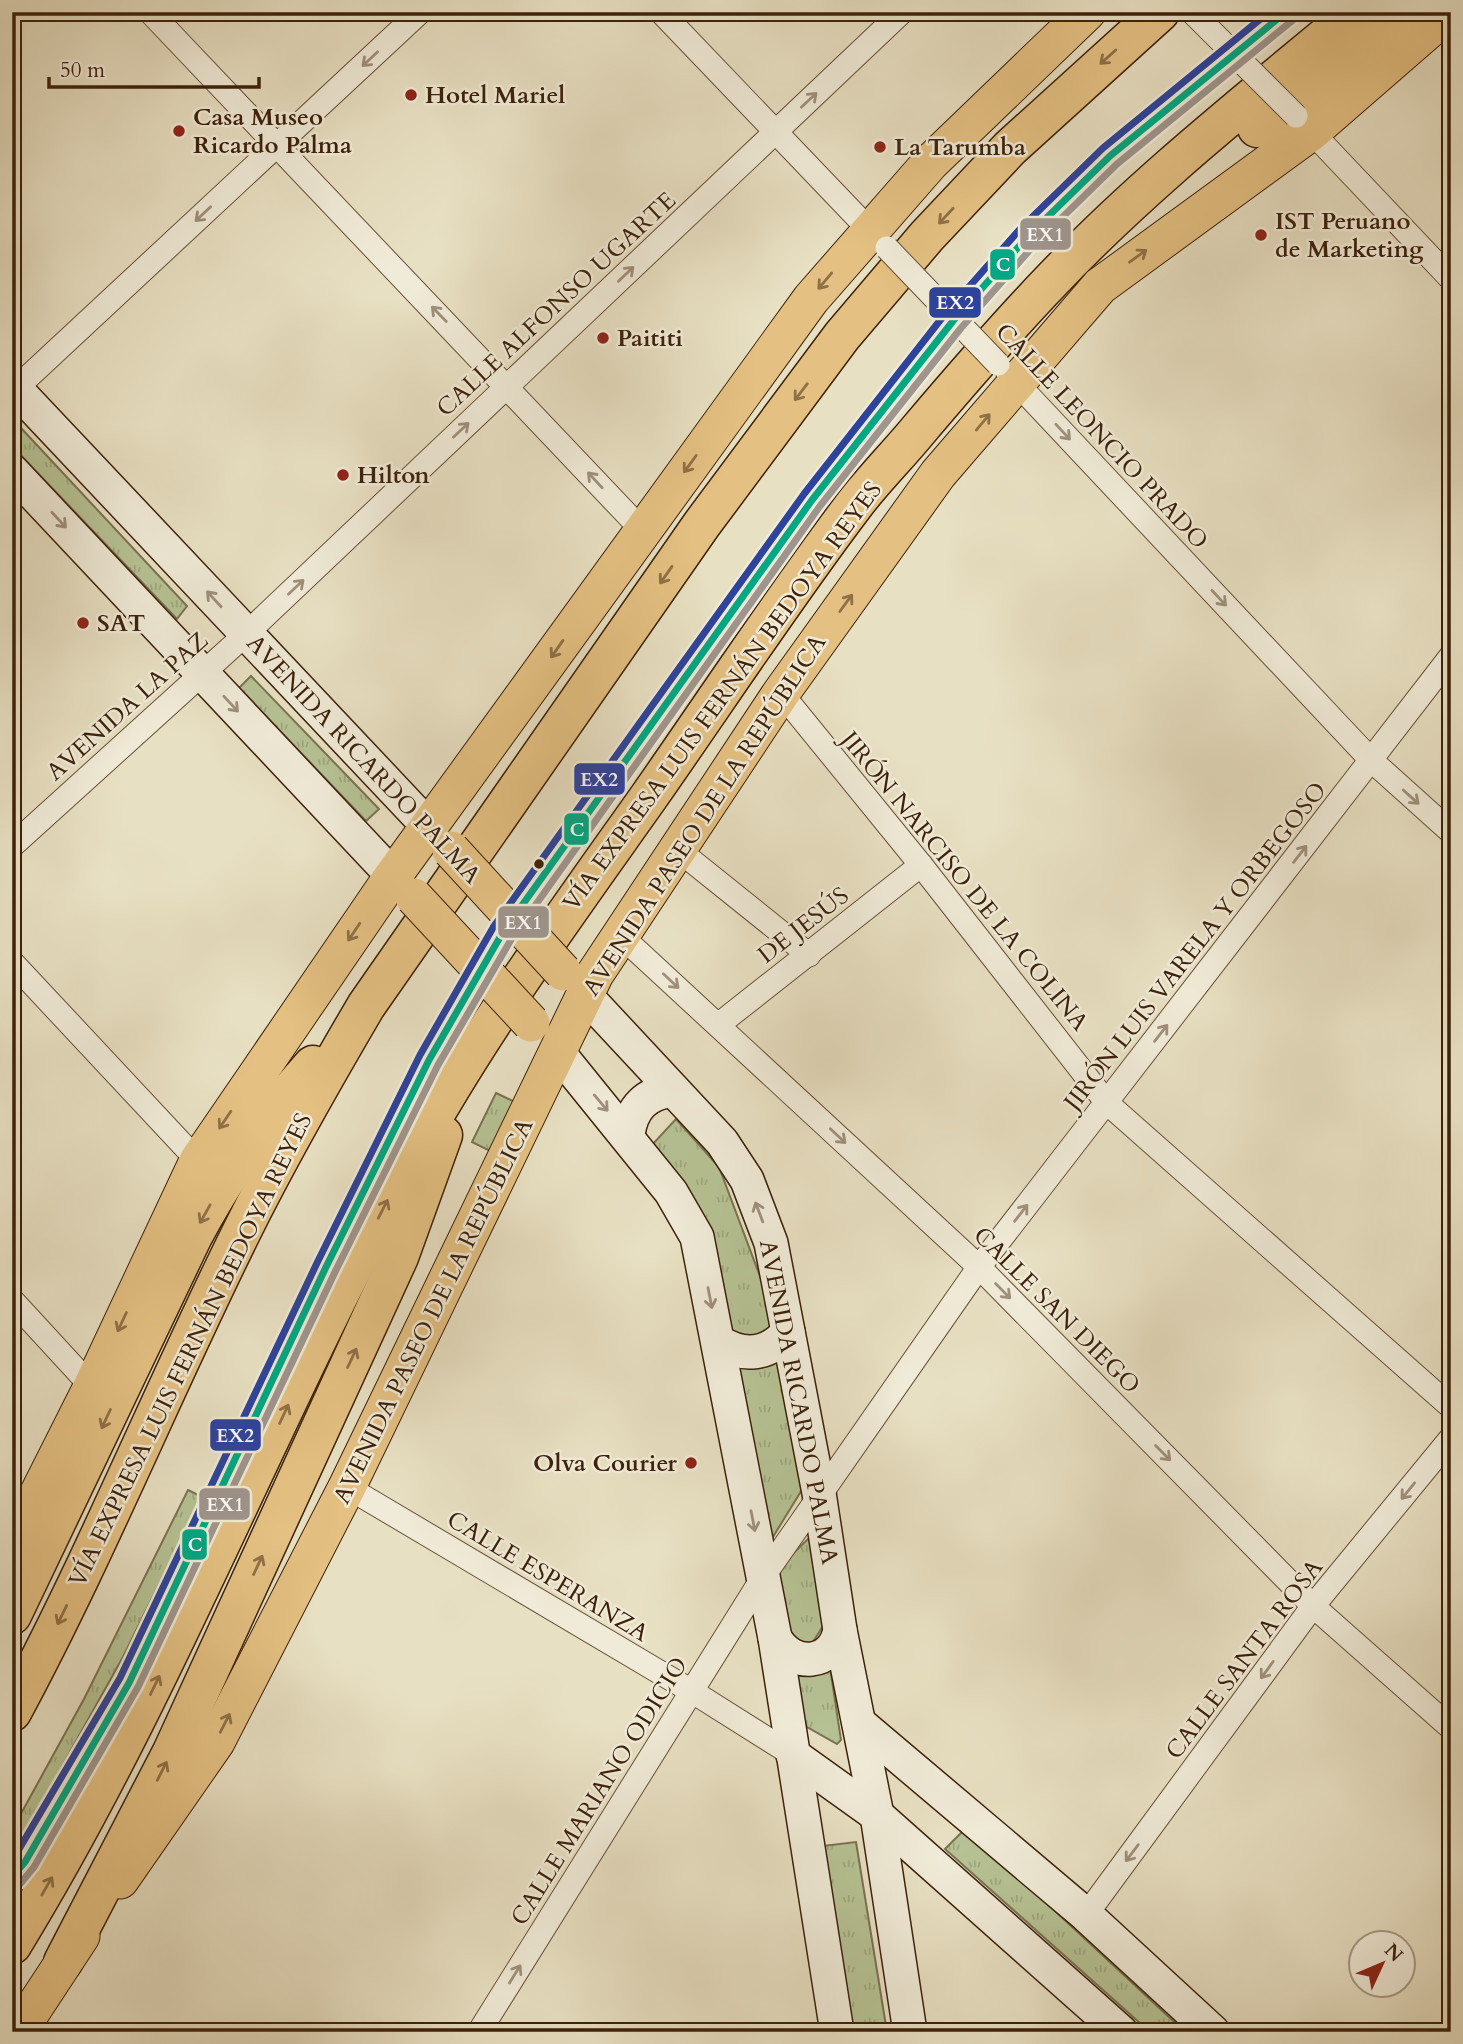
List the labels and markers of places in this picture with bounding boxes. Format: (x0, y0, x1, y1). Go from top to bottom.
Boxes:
place label: Hotel Mariel (425, 79, 565, 112)
marker: Hotel Mariel (403, 87, 419, 103)
place label: Casa Museo Ricardo Palma (193, 101, 352, 162)
marker: Casa Museo Ricardo Palma (171, 123, 187, 139)
place label: La Tarumba (894, 131, 1026, 164)
marker: La Tarumba (872, 139, 888, 155)
place label: IST Peruano de Marketing (1275, 205, 1424, 266)
marker: IST Peruano de Marketing (1253, 227, 1269, 243)
place label: Paititi (617, 322, 683, 355)
marker: Paititi (595, 330, 611, 346)
place label: Hilton (357, 459, 430, 492)
marker: Hilton (335, 467, 351, 483)
place label: SAT (97, 607, 145, 640)
marker: SAT (75, 615, 91, 631)
unlabelled marker (532, 857, 546, 871)
place label: Olva Courier (533, 1447, 677, 1480)
marker: Olva Courier (683, 1455, 699, 1471)

